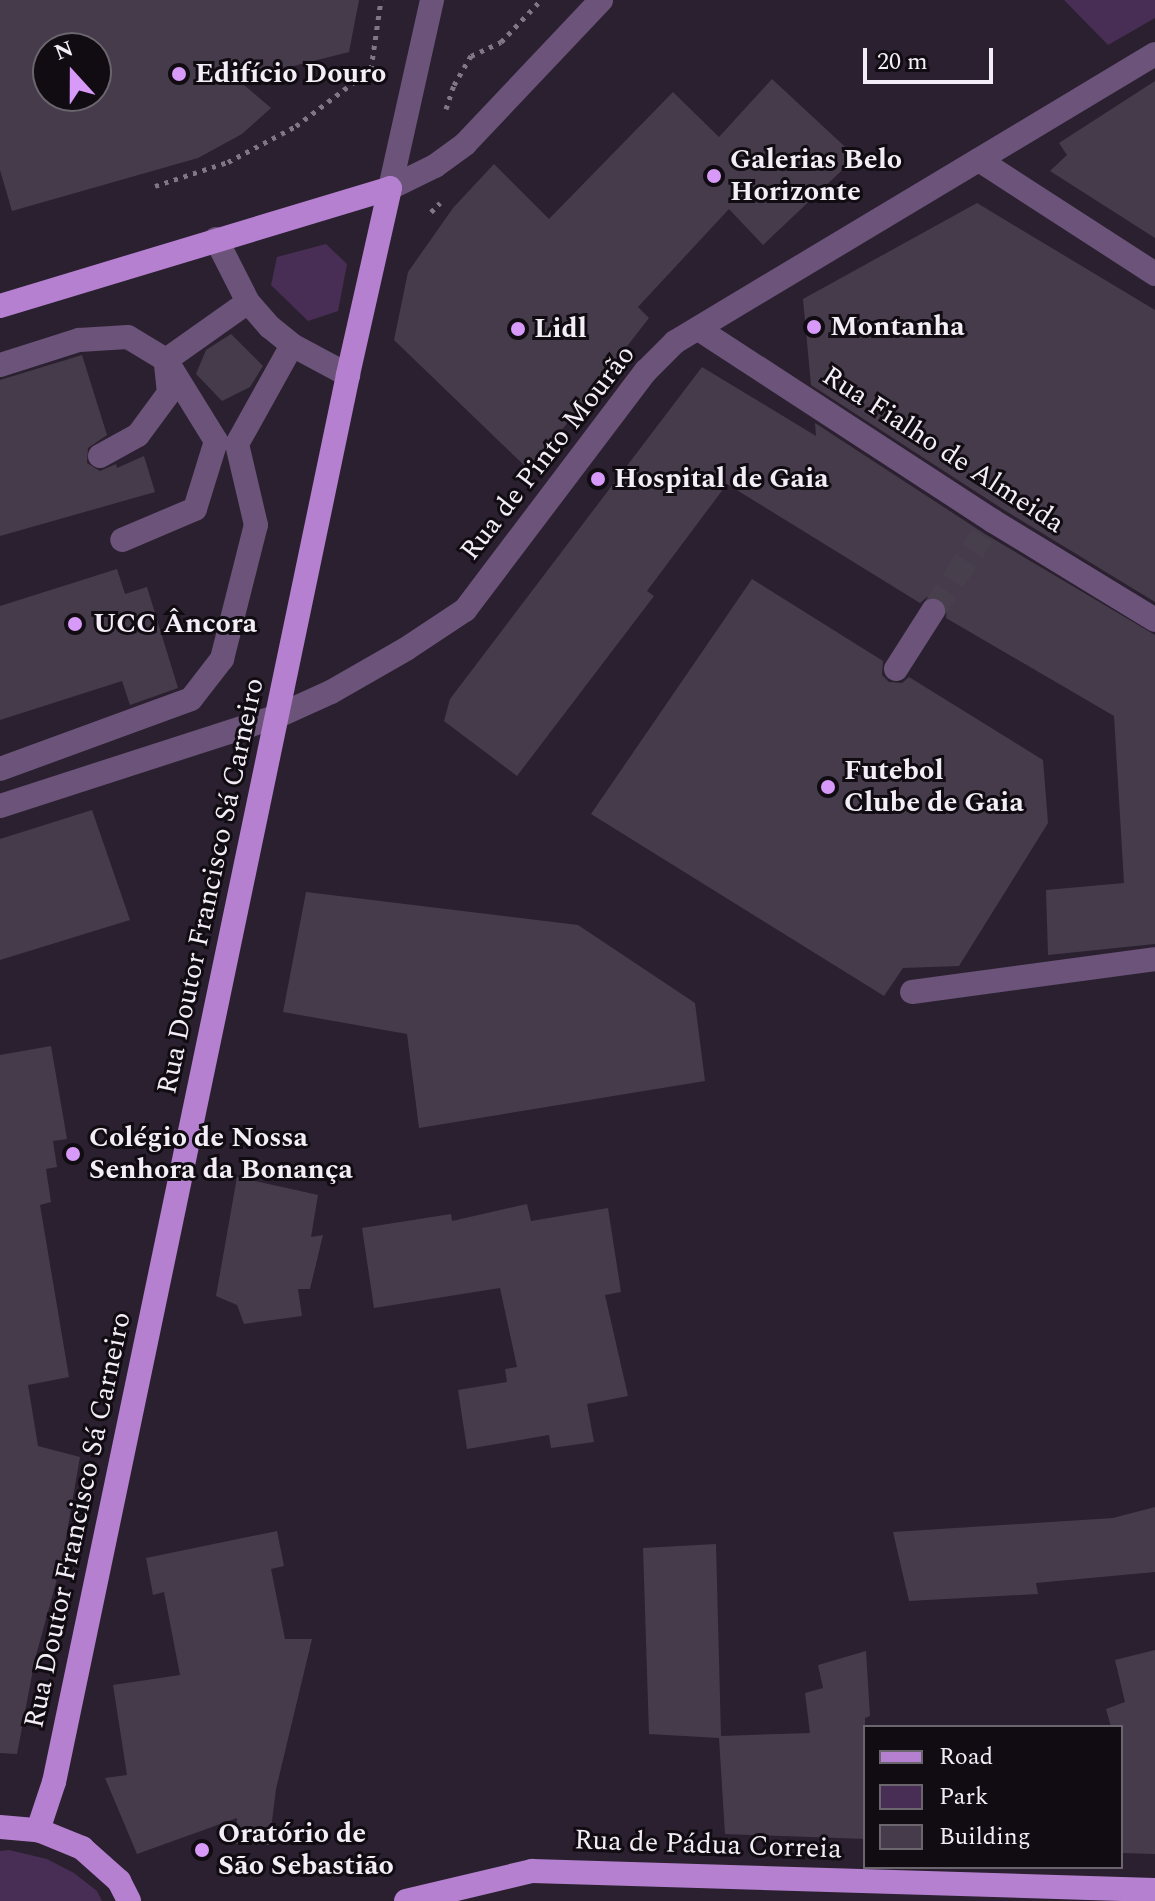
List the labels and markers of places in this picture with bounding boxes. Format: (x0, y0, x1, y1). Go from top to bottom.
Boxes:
place label: Edifício Douro (195, 57, 386, 91)
marker: Edifício Douro (170, 65, 188, 83)
place label: Galerias Belo Horizonte (730, 143, 902, 209)
marker: Galerias Belo Horizonte (705, 167, 723, 185)
place label: Montanha (830, 310, 965, 344)
place label: Lidl (534, 312, 587, 346)
marker: Montanha (805, 318, 823, 336)
marker: Lidl (509, 320, 527, 338)
place label: Hospital de Gaia (614, 462, 829, 496)
marker: Hospital de Gaia (589, 470, 607, 488)
place label: UCC Âncora (93, 607, 257, 641)
marker: UCC Âncora (64, 613, 86, 635)
place label: Futebol Clube de Gaia (844, 754, 1024, 820)
marker: Futebol Clube de Gaia (819, 778, 837, 796)
place label: Colégio de Nossa Senhora da Bonança (89, 1121, 353, 1187)
marker: Colégio de Nossa Senhora da Bonança (64, 1145, 82, 1163)
place label: Oratório de São Sebastião (218, 1817, 394, 1883)
marker: Oratório de São Sebastião (193, 1841, 211, 1859)

